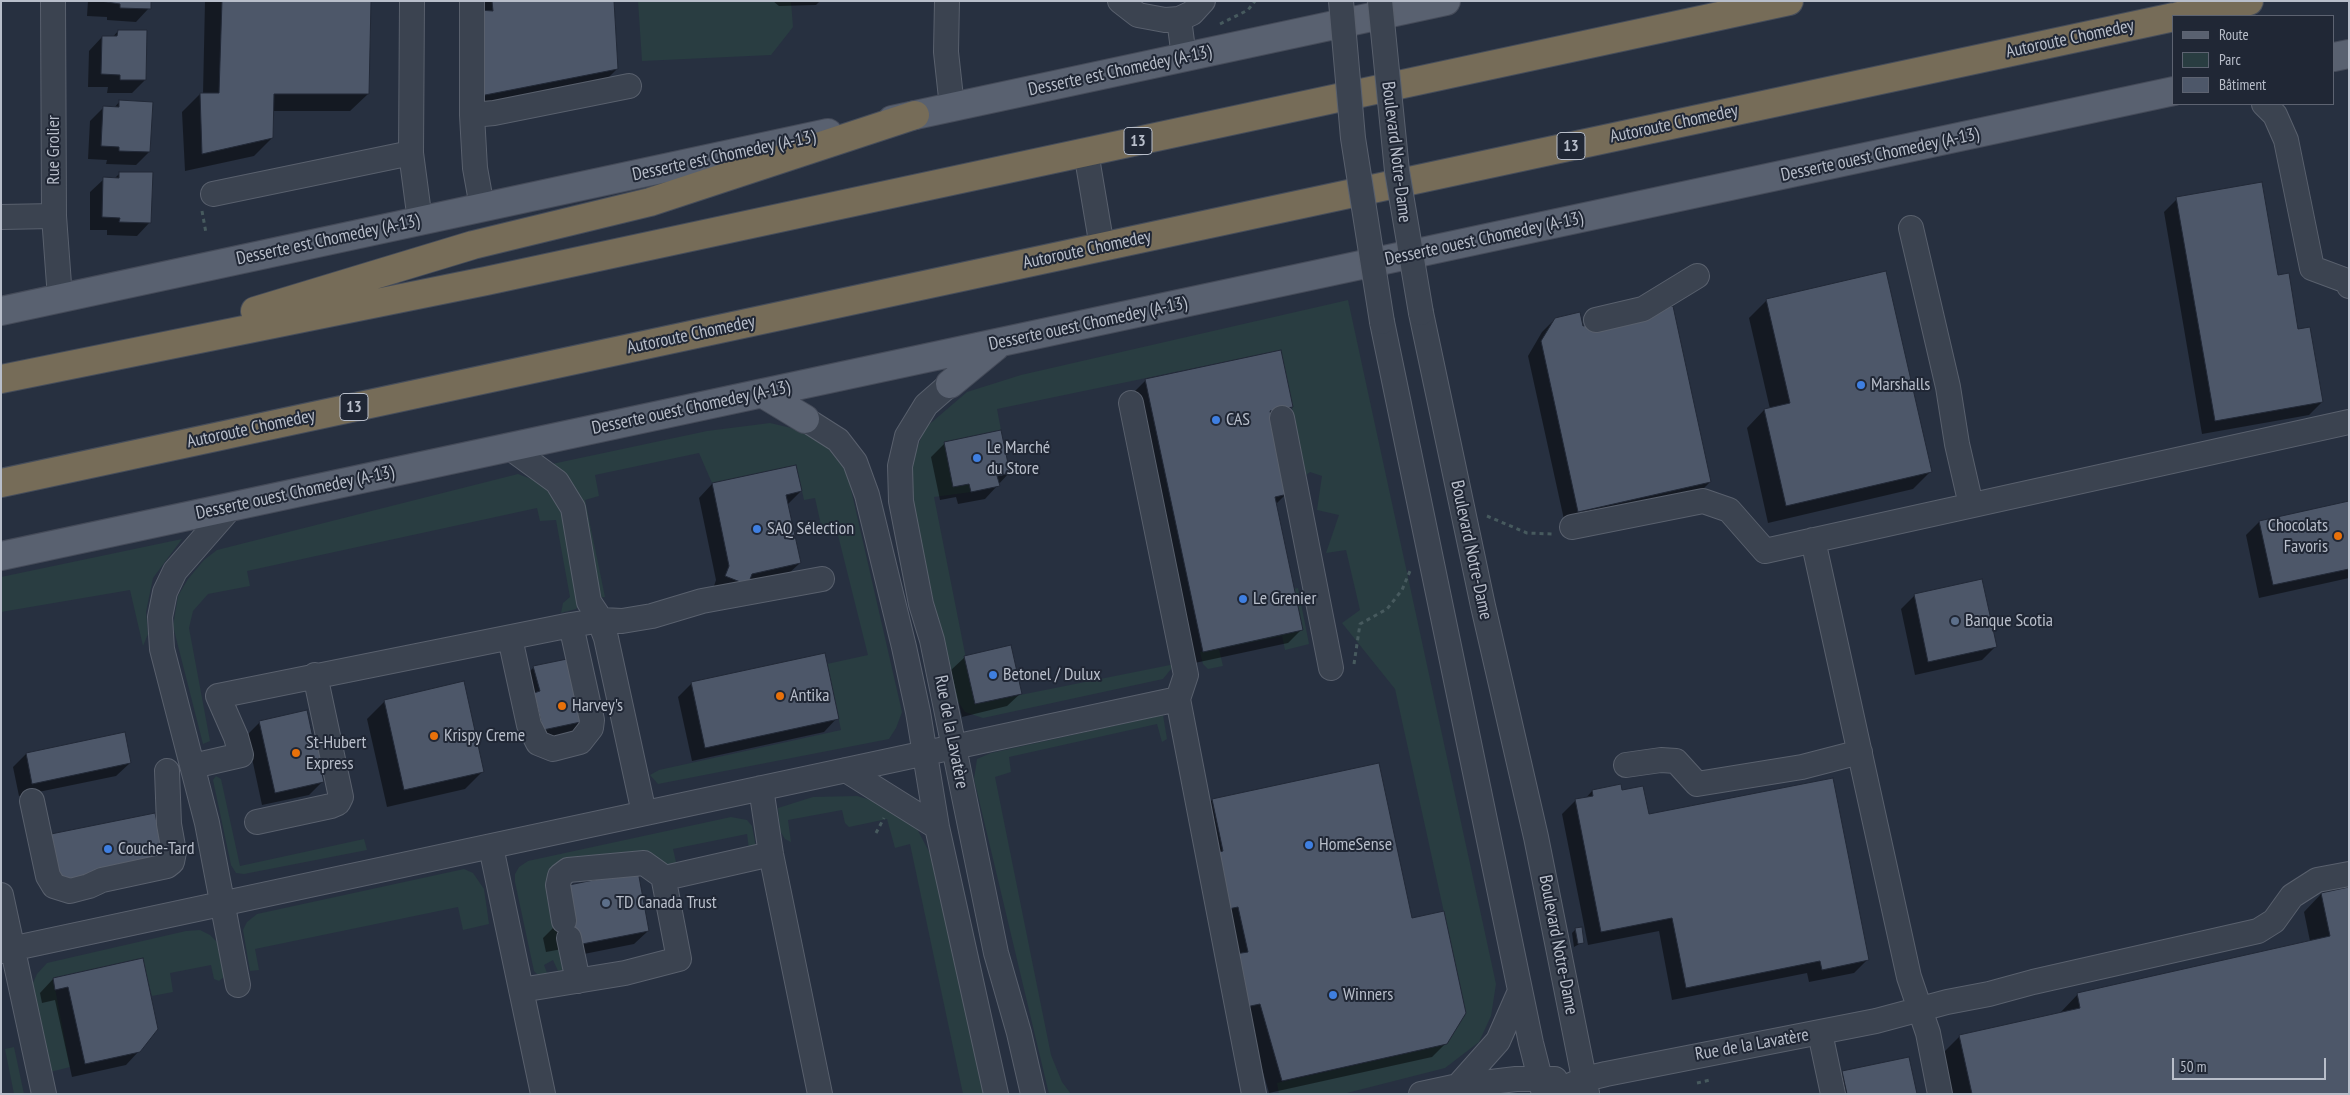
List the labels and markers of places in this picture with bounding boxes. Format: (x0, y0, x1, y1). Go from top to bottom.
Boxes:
place label: Marshalls (1871, 374, 1930, 396)
marker: Marshalls (1855, 379, 1867, 391)
place label: CAS (1226, 409, 1250, 431)
marker: CAS (1210, 414, 1222, 426)
place label: Le Marché du Store (987, 437, 1050, 479)
marker: Le Marché du Store (971, 452, 983, 464)
place label: Chocolats Favoris (2268, 515, 2328, 558)
place label: SAQ Sélection (767, 518, 854, 540)
marker: SAQ Sélection (751, 523, 763, 535)
marker: Chocolats Favoris (2332, 530, 2344, 542)
place label: Le Grenier (1253, 588, 1316, 610)
marker: Le Grenier (1237, 593, 1249, 605)
place label: Banque Scotia (1965, 610, 2053, 632)
marker: Banque Scotia (1949, 615, 1961, 627)
place label: Betonel / Dulux (1003, 664, 1101, 686)
marker: Betonel / Dulux (987, 669, 999, 681)
place label: Antika (790, 685, 829, 707)
marker: Antika (774, 690, 786, 702)
place label: Harvey's (572, 695, 623, 717)
marker: Harvey's (556, 700, 568, 712)
place label: Krispy Creme (444, 725, 525, 747)
marker: Krispy Creme (428, 730, 440, 742)
place label: St-Hubert Express (306, 732, 366, 774)
marker: St-Hubert Express (290, 747, 302, 759)
place label: HomeSense (1319, 834, 1392, 856)
place label: Couche-Tard (118, 838, 194, 860)
marker: HomeSense (1303, 839, 1315, 851)
marker: Couche-Tard (102, 843, 114, 855)
place label: TD Canada Trust (616, 892, 717, 914)
marker: TD Canada Trust (600, 897, 612, 909)
place label: Winners (1343, 984, 1393, 1006)
marker: Winners (1327, 989, 1339, 1001)

